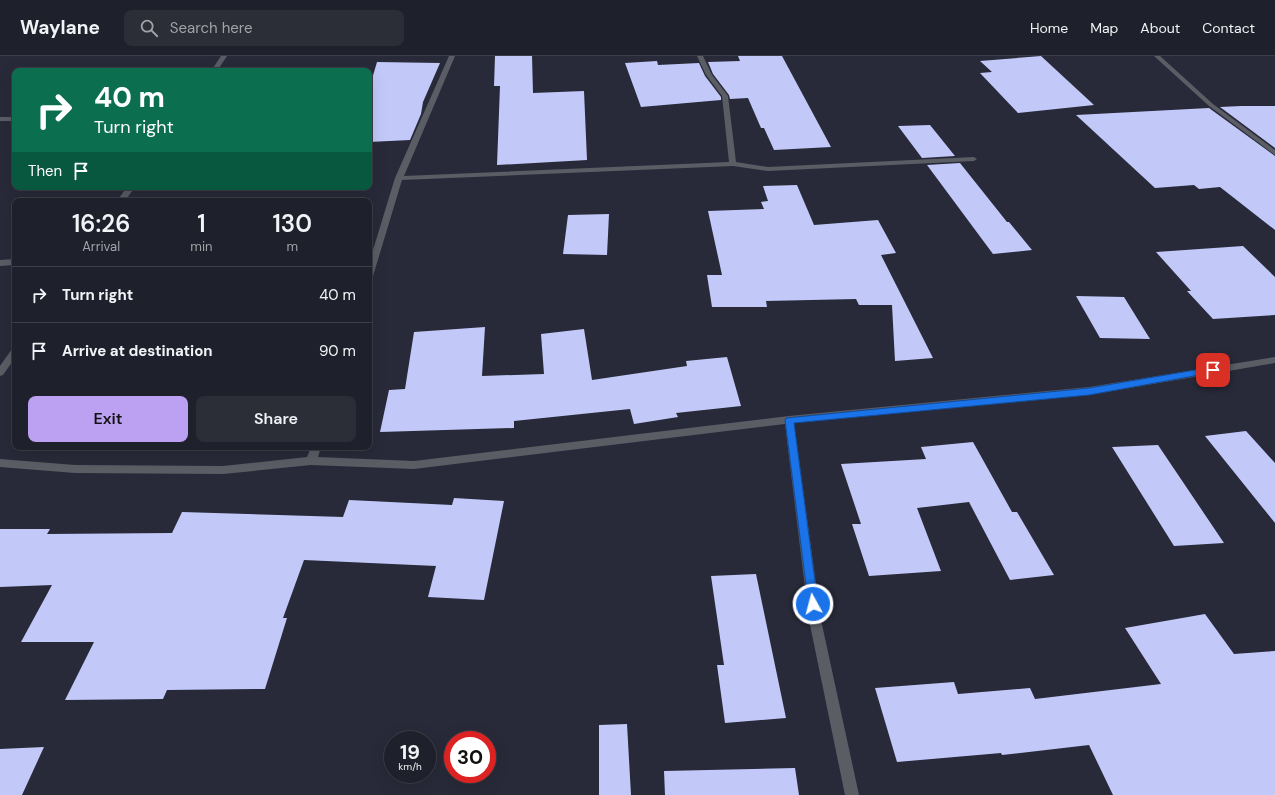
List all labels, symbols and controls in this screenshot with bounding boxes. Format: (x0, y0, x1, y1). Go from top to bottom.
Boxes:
search box (124, 10, 404, 46)
text: Waylane (20, 15, 100, 40)
icon: search (138, 17, 160, 39)
text: Search here (170, 18, 253, 38)
text: Home (1030, 19, 1068, 37)
text: Map (1090, 19, 1118, 37)
text: About (1140, 19, 1180, 37)
text: Contact (1202, 19, 1255, 37)
text: 40 m (94, 79, 165, 116)
icon: right (28, 84, 80, 136)
text: Turn right (94, 115, 174, 139)
icon: arrive (70, 160, 92, 182)
text: Then (28, 161, 62, 181)
text: 16:26 (72, 208, 130, 239)
text: 1 (197, 208, 206, 239)
text: 130 (273, 208, 312, 239)
text: Arrival (82, 238, 120, 255)
text: min (190, 238, 213, 255)
text: m (286, 238, 298, 255)
icon: right (28, 284, 50, 306)
text: Turn right (62, 285, 133, 305)
text: 40 m (319, 285, 356, 305)
icon: arrive (28, 340, 50, 362)
text: Arrive at destination (62, 341, 213, 361)
text: 90 m (319, 341, 356, 361)
pin (1196, 353, 1230, 387)
icon: arrive (1202, 359, 1224, 381)
button: Exit (28, 396, 188, 442)
button: Share (196, 396, 356, 442)
position arrow (792, 583, 834, 625)
speed limit sign: 30 (444, 731, 496, 783)
text: 19 (400, 739, 420, 765)
text: km/h (398, 760, 422, 773)

